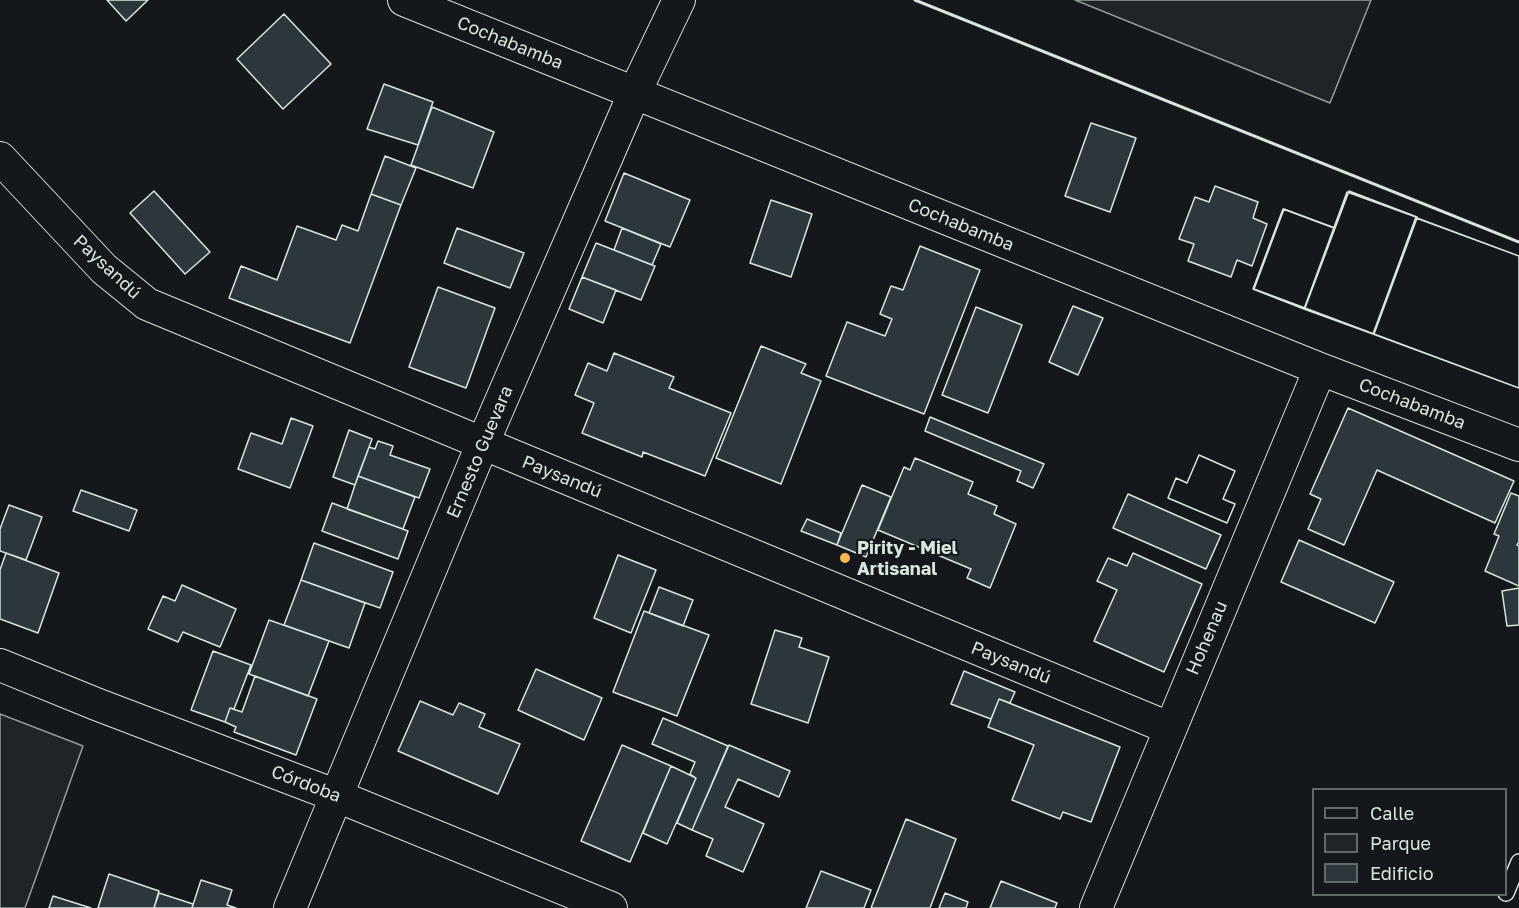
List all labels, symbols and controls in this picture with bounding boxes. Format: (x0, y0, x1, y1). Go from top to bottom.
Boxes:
street label: Cochabamba (454, 12, 566, 74)
street label: Cochabamba (905, 194, 1017, 256)
street label: Paysandú (69, 230, 145, 304)
street label: Cochabamba (1356, 374, 1468, 434)
street label: Ernesto Guevara (442, 382, 518, 522)
street label: Paysandú (519, 451, 605, 503)
place label: Pirity - Miel Artisanal (857, 537, 958, 580)
marker: Pirity - Miel Artisanal (838, 551, 852, 565)
street label: Hohenau (1182, 598, 1232, 678)
street label: Paysandú (968, 637, 1054, 689)
street label: Córdoba (268, 761, 344, 807)
legend (1312, 788, 1507, 896)
text: Calle (1370, 802, 1414, 824)
text: Parque (1370, 832, 1431, 854)
text: Edificio (1370, 862, 1434, 884)

